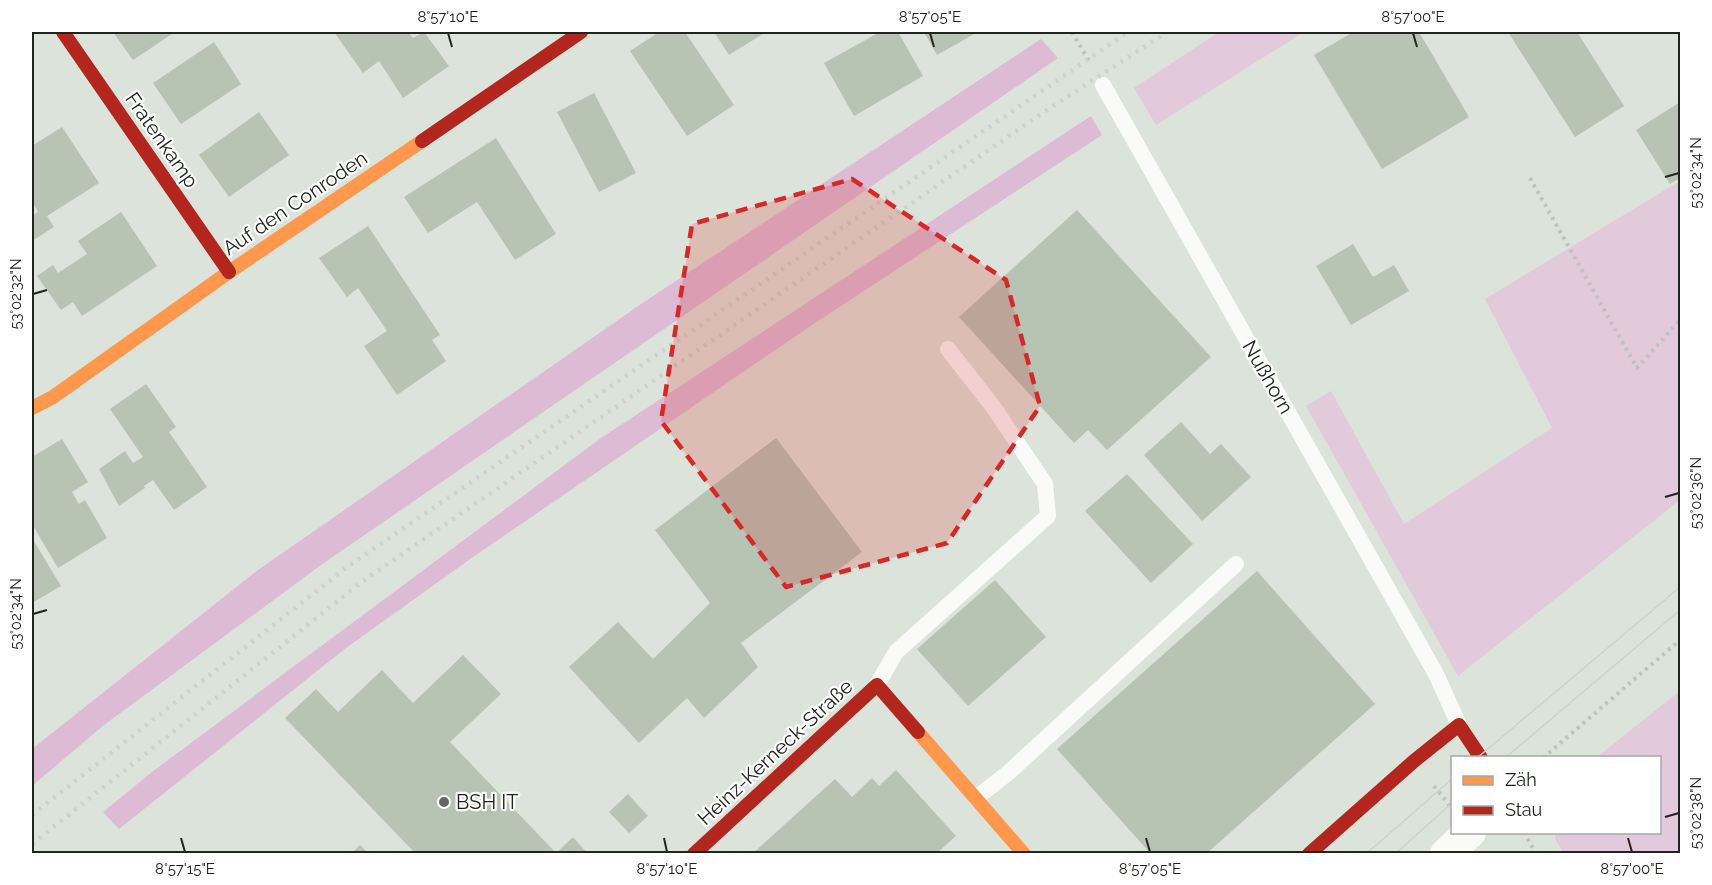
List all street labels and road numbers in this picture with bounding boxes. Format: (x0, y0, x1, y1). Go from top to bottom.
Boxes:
street label: Fratenkamp (120, 88, 204, 192)
street label: Auf den Conroden (218, 146, 372, 260)
street label: Nußhorn (1237, 336, 1299, 418)
street label: Heinz-Kerneck-Straße (693, 674, 858, 830)

